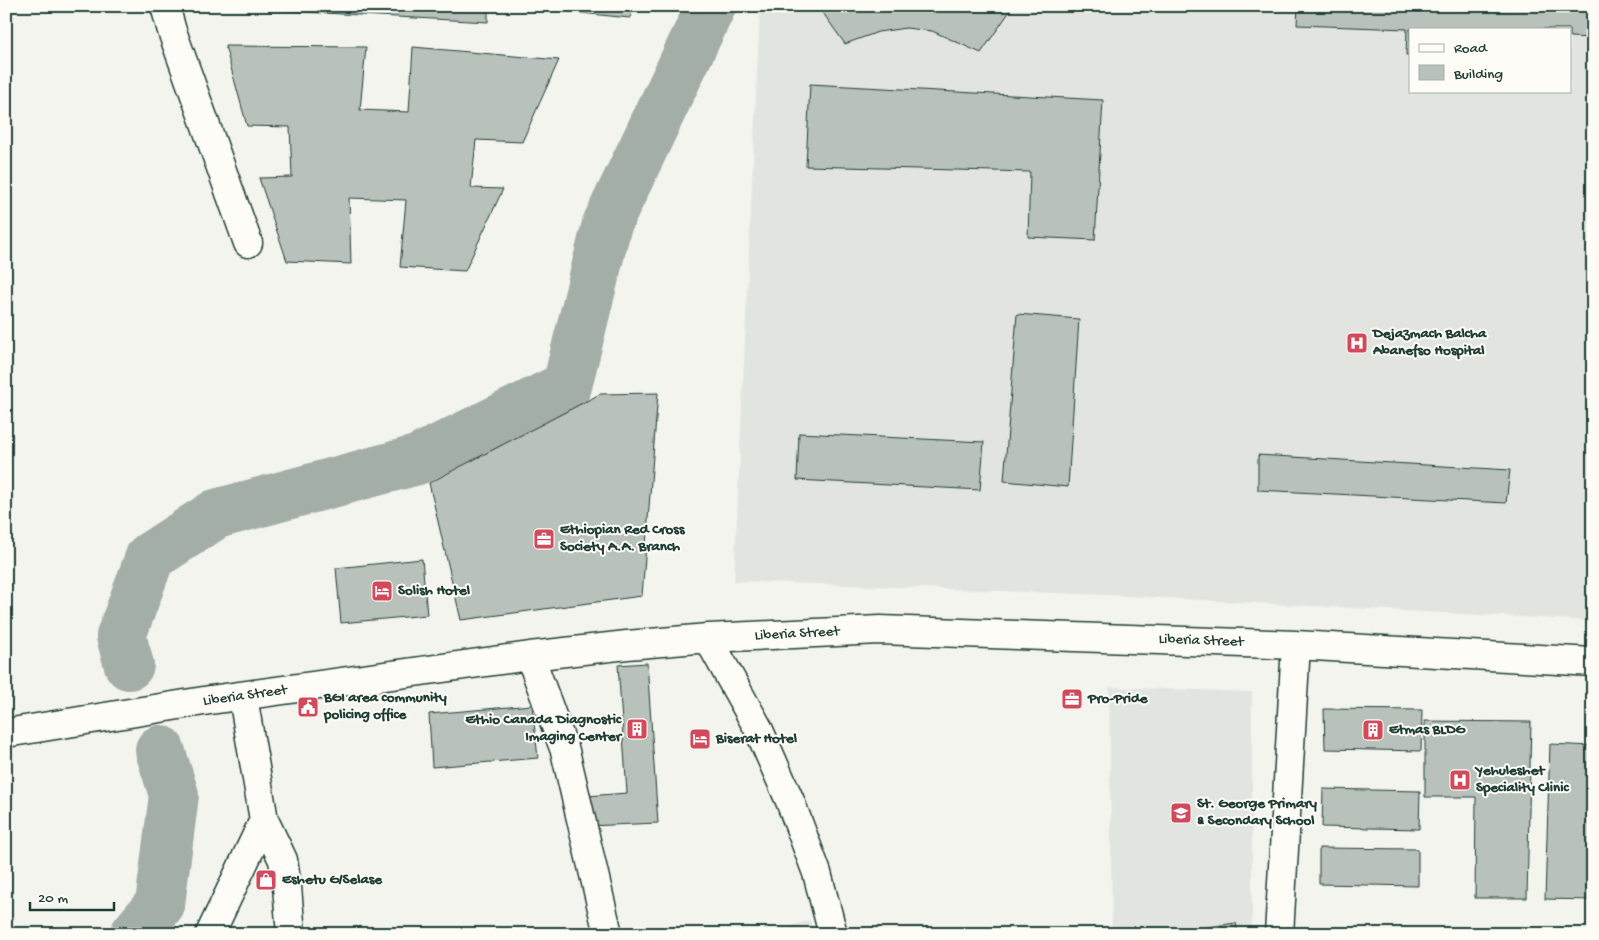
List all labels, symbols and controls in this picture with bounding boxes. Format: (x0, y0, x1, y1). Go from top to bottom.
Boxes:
legend (1409, 28, 1572, 92)
text: Road (1454, 40, 1488, 58)
text: Building (1453, 66, 1503, 84)
place label: Dejazmach Balcha Abanefso Hospital (1371, 325, 1487, 360)
hospital icon: Dejazmach Balcha Abanefso Hospital (1345, 331, 1369, 355)
place label: Ethiopian Red Cross Society A.A. Branch (560, 521, 686, 556)
office icon: Ethiopian Red Cross Society A.A. Branch (532, 527, 556, 551)
hotel icon: Solish Hotel (370, 579, 394, 603)
place label: Solish Hotel (398, 582, 471, 600)
street label: Liberia Street (754, 623, 842, 645)
street label: Liberia Street (1158, 631, 1246, 652)
street label: Liberia Street (202, 681, 290, 711)
office icon: Pro-Pride (1060, 687, 1084, 711)
place label: BGI area community policing office (323, 689, 447, 724)
place label: Pro-Pride (1087, 690, 1149, 708)
public building icon: BGI area community policing office (296, 695, 320, 719)
place label: Ethio Canada Diagnostic Imaging Center (466, 711, 623, 746)
building icon: Ethio Canada Diagnostic Imaging Center (625, 717, 649, 741)
building icon: Etmas BLDG (1361, 718, 1385, 742)
place label: Etmas BLDG (1389, 721, 1466, 739)
hotel icon: Biserat Hotel (688, 727, 712, 751)
place label: Biserat Hotel (715, 730, 798, 748)
place label: Yehuleshet Speciality Clinic (1474, 762, 1569, 797)
hospital icon: Yehuleshet Speciality Clinic (1448, 768, 1472, 792)
place label: St. George Primary & Secondary School (1197, 795, 1318, 830)
school or university icon: St. George Primary & Secondary School (1169, 801, 1193, 825)
shop icon: Eshetu G/Selase (254, 868, 278, 892)
place label: Eshetu G/Selase (282, 871, 383, 889)
scale bar (30, 880, 114, 912)
text: 20 m (38, 890, 68, 908)

